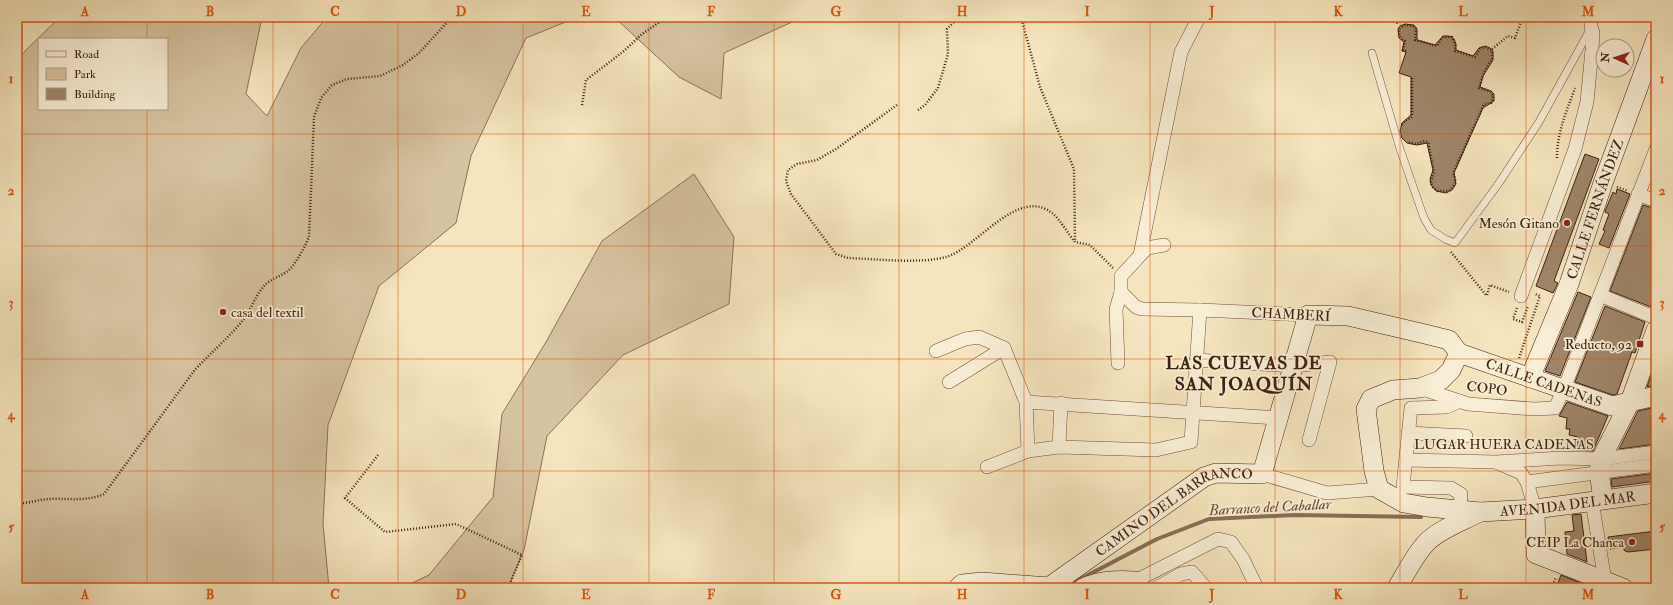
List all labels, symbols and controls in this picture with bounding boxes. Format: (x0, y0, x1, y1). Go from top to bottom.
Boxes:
text: A (80, 4, 90, 20)
text: B (206, 4, 214, 20)
text: C (330, 4, 340, 20)
text: D (456, 4, 467, 20)
text: E (581, 4, 591, 20)
text: F (707, 4, 716, 20)
text: G (831, 4, 842, 20)
text: H (957, 4, 968, 20)
text: I (1084, 4, 1090, 20)
text: J (1208, 4, 1215, 21)
text: K (1333, 4, 1343, 20)
text: L (1458, 4, 1468, 20)
text: M (1581, 4, 1595, 20)
legend (38, 38, 168, 110)
north arrow (1595, 38, 1635, 78)
text: Road (74, 47, 99, 62)
text: N (1599, 51, 1612, 64)
text: Park (74, 67, 96, 82)
text: 1 (9, 71, 14, 87)
text: 1 (1660, 71, 1665, 87)
text: Building (74, 87, 117, 102)
street label: CALLE FERNÁNDEZ (1563, 136, 1628, 281)
text: 2 (8, 183, 15, 199)
text: 2 (1659, 183, 1666, 199)
place label: Mesón Gitano (1479, 215, 1559, 232)
marker: Mesón Gitano (1562, 218, 1572, 228)
text: 3 (9, 295, 14, 311)
text: 3 (1660, 295, 1665, 311)
place label: casa del textil (231, 304, 304, 321)
street label: CHAMBERÍ (1251, 304, 1332, 325)
marker: casa del textil (218, 307, 228, 317)
place label: Reducto, 92 (1565, 336, 1632, 353)
marker: Reducto, 92 (1635, 339, 1645, 349)
district label: LAS CUEVAS DE SAN JOAQUÍN (1165, 352, 1323, 396)
street label: CALLE CADENAS (1483, 355, 1604, 411)
street label: COPO (1465, 378, 1508, 399)
text: 4 (6, 407, 15, 423)
text: 4 (1657, 407, 1666, 423)
street label: LUGAR HUERA CADENAS (1414, 436, 1594, 453)
street label: CAMINO DEL BARRANCO (1092, 465, 1253, 560)
street label: AVENIDA DEL MAR (1499, 488, 1637, 520)
water label: Barranco del Caballar (1207, 495, 1333, 520)
text: 5 (8, 519, 14, 535)
text: 5 (1659, 519, 1665, 535)
place label: CEIP La Chanca (1526, 534, 1624, 551)
marker: CEIP La Chanca (1627, 537, 1637, 547)
text: A (80, 587, 90, 603)
text: B (206, 587, 214, 603)
text: C (330, 587, 340, 603)
text: D (456, 587, 467, 603)
text: E (581, 587, 591, 603)
text: F (707, 587, 716, 603)
text: G (831, 587, 842, 603)
text: H (957, 587, 968, 603)
text: I (1084, 587, 1090, 603)
text: J (1208, 587, 1215, 604)
text: K (1333, 587, 1343, 603)
text: L (1458, 587, 1468, 603)
text: M (1581, 587, 1595, 603)

